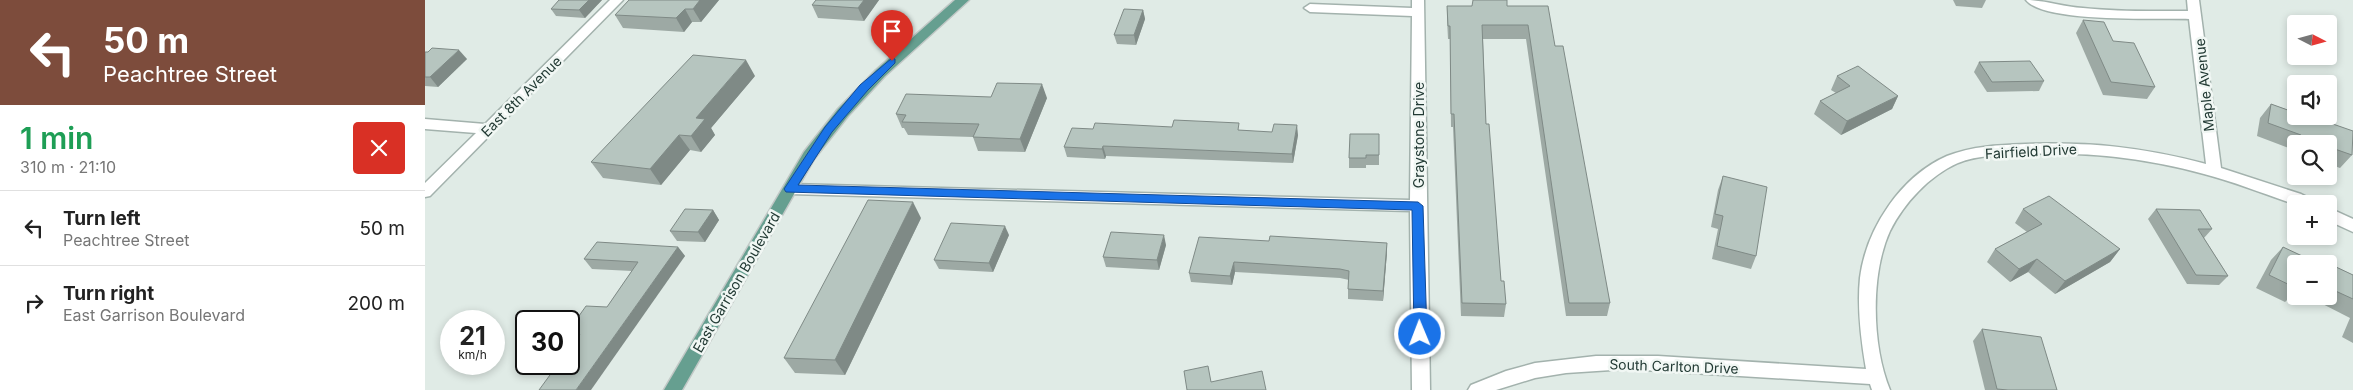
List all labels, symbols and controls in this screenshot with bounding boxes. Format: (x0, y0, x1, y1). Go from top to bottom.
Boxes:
pin (871, 10, 913, 61)
north arrow (2287, 15, 2337, 65)
map controls (2287, 15, 2337, 305)
icon: arrive (878, 17, 906, 45)
text: 50 m (103, 19, 189, 61)
icon: left (20, 20, 85, 85)
street label: Maple Avenue (2191, 37, 2217, 133)
street label: East 8th Avenue (477, 52, 565, 140)
text: Peachtree Street (103, 61, 277, 87)
button: sound (2287, 75, 2337, 125)
street label: Graystone Drive (1410, 82, 1427, 188)
text: 1 min (20, 120, 93, 156)
button: close (353, 122, 405, 174)
button: search (2287, 135, 2337, 185)
street label: Fairfield Drive (1985, 140, 2077, 162)
text: 310 m · 21:10 (20, 157, 116, 177)
button: + (2287, 195, 2337, 245)
text: Turn left (63, 207, 141, 230)
street label: East Garrison Boulevard (689, 209, 783, 355)
icon: left (20, 214, 48, 242)
text: 50 m (359, 217, 405, 240)
text: Peachtree Street (63, 230, 190, 250)
button: − (2287, 255, 2337, 305)
text: Turn right (63, 282, 154, 305)
icon: right (20, 289, 48, 317)
text: 200 m (347, 292, 405, 315)
text: East Garrison Boulevard (63, 305, 245, 325)
position arrow (1393, 307, 1445, 359)
speed limit sign: 30 (515, 310, 580, 375)
text: 21 (459, 321, 486, 351)
text: km/h (458, 347, 487, 362)
street label: South Carlton Drive (1609, 355, 1739, 377)

